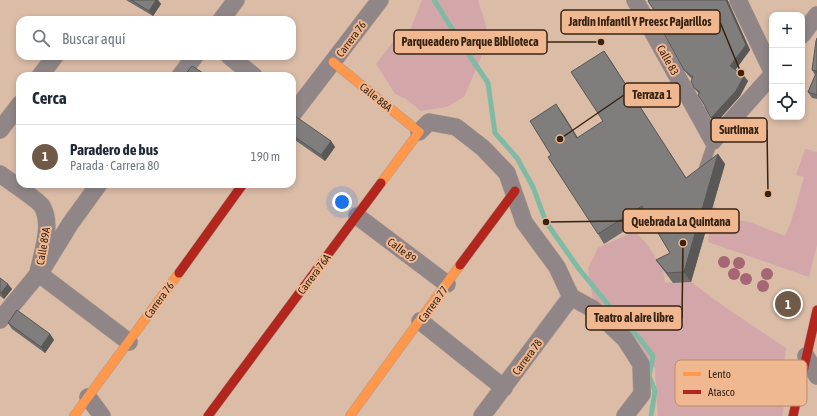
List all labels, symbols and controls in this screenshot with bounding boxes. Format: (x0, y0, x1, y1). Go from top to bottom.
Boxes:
callout: Jardin Infantil Y Preesc Pajarillos (561, 10, 720, 34)
map controls (769, 12, 805, 120)
button: + (769, 12, 805, 48)
text: Jardin Infantil Y Preesc Pajarillos (567, 15, 712, 29)
search box (16, 16, 296, 60)
street label: Carrera 76 (334, 19, 368, 59)
icon: search (30, 27, 52, 49)
text: Buscar aquí (62, 30, 125, 47)
callout: Parqueadero Parque Biblioteca (394, 30, 547, 54)
text: Parqueadero Parque Biblioteca (401, 35, 539, 49)
street label: Calle 83 (655, 43, 681, 77)
button: − (769, 48, 805, 84)
street label: Calle 88A (357, 80, 395, 114)
callout: Terraza 1 (624, 83, 680, 107)
button: locate (769, 84, 805, 120)
text: Cerca (32, 88, 67, 108)
text: Terraza 1 (632, 88, 672, 102)
callout: Surtimax (711, 118, 767, 142)
text: Surtimax (719, 123, 759, 137)
text: Paradero de bus (70, 141, 158, 158)
text: 1 (42, 149, 48, 164)
text: 190 m (251, 149, 280, 164)
text: Parada · Carrera 80 (70, 158, 159, 173)
your location (332, 192, 352, 212)
callout: Quebrada La Quintana (623, 209, 739, 233)
text: Quebrada La Quintana (631, 215, 731, 229)
street label: Calle 89A (34, 226, 52, 266)
street label: Calle 89 (385, 235, 419, 265)
street label: Carrera 76A (295, 251, 333, 296)
street label: Carrera 76 (142, 280, 176, 320)
street label: Carrera 77 (416, 284, 450, 324)
pin: 1 (775, 289, 801, 319)
callout: Teatro al aire libre (586, 306, 682, 330)
text: Teatro al aire libre (594, 311, 674, 325)
street label: Carrera 78 (510, 337, 544, 377)
legend (675, 360, 807, 406)
text: Lento (708, 368, 731, 380)
text: Atasco (708, 386, 735, 398)

